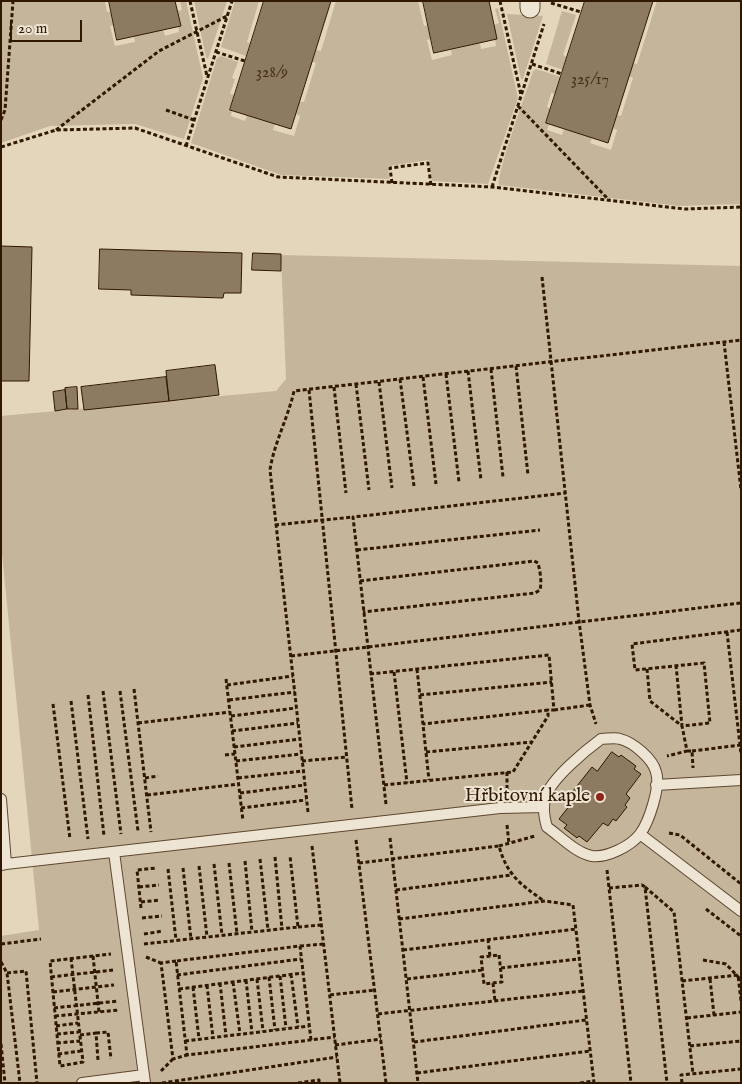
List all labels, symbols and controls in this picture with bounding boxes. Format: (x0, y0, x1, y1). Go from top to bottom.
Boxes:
scale bar (12, 10, 85, 42)
text: 20 m (18, 19, 47, 38)
house number: 328/9 (256, 64, 288, 84)
house number: 325/17 (571, 71, 609, 91)
place label: Hřbitovní kaple (465, 786, 590, 808)
marker: Hřbitovní kaple (594, 791, 606, 803)

